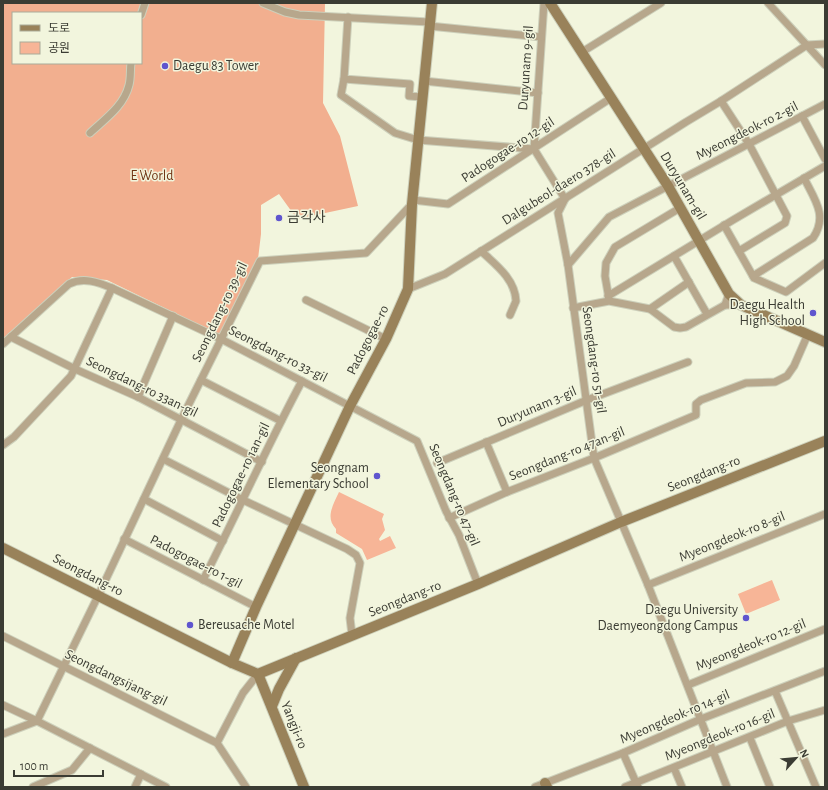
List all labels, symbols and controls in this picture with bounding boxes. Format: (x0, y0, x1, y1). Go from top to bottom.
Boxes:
legend (12, 12, 142, 64)
text: 도로 (48, 22, 70, 34)
street label: Duryunam 9-gil (516, 25, 536, 111)
text: 공원 (48, 42, 70, 54)
place label: Daegu 83 Tower (173, 59, 259, 73)
marker: Daegu 83 Tower (160, 61, 170, 71)
street label: Myeongdeok-ro 2-gil (694, 99, 800, 163)
street label: Padogogae-ro 12-gil (459, 115, 557, 185)
street label: Dalgubeol-daero 378-gil (500, 146, 618, 228)
street label: Duryunam-gil (657, 150, 709, 222)
park label: E World (131, 169, 173, 183)
place label: 금각사 (287, 210, 326, 225)
marker: 금각사 (274, 213, 284, 223)
street label: Seongdang-ro 39-gil (190, 260, 250, 364)
place label: Daegu Health High School (729, 298, 805, 328)
street label: Padogogae-ro (344, 303, 392, 377)
street label: Seongdang-ro 51-gil (580, 306, 608, 414)
marker: Daegu Health High School (808, 308, 818, 318)
street label: Seongdang-ro 33-gil (226, 323, 330, 385)
street label: Seongdang-ro 33an-gil (84, 354, 200, 420)
street label: Duryunam 3-gil (495, 384, 579, 430)
street label: Padogogae-ro 1an-gil (209, 420, 273, 530)
street label: Seongdang-ro 47an-gil (507, 424, 627, 484)
street label: Seongdang-ro 47-gil (426, 442, 482, 548)
street label: Seongdang-ro (666, 453, 742, 495)
place label: Seongnam Elementary School (268, 461, 369, 491)
marker: Seongnam Elementary School (372, 471, 382, 481)
street label: Myeongdeok-ro 8-gil (677, 509, 787, 565)
street label: Padogogae-ro 1-gil (148, 533, 244, 591)
street label: Seongdang-ro (51, 551, 126, 599)
street label: Seongdang-ro (367, 578, 443, 620)
place label: Daegu University Daemyeongdong Campus (598, 603, 738, 633)
marker: Daegu University Daemyeongdong Campus (741, 613, 751, 623)
street label: Myeongdeok-ro 12-gil (694, 617, 808, 673)
place label: Bereusache Motel (198, 618, 295, 632)
marker: Bereusache Motel (185, 620, 195, 630)
street label: Seongdangsijang-gil (63, 647, 169, 709)
street label: Myeongdeok-ro 14-gil (618, 688, 732, 746)
street label: Yangji-ro (278, 699, 310, 751)
street label: Myeongdeok-ro 16-gil (663, 706, 777, 764)
north arrow (776, 738, 816, 778)
text: N (798, 748, 811, 760)
scale bar (14, 752, 103, 778)
text: 100 m (20, 760, 48, 772)

